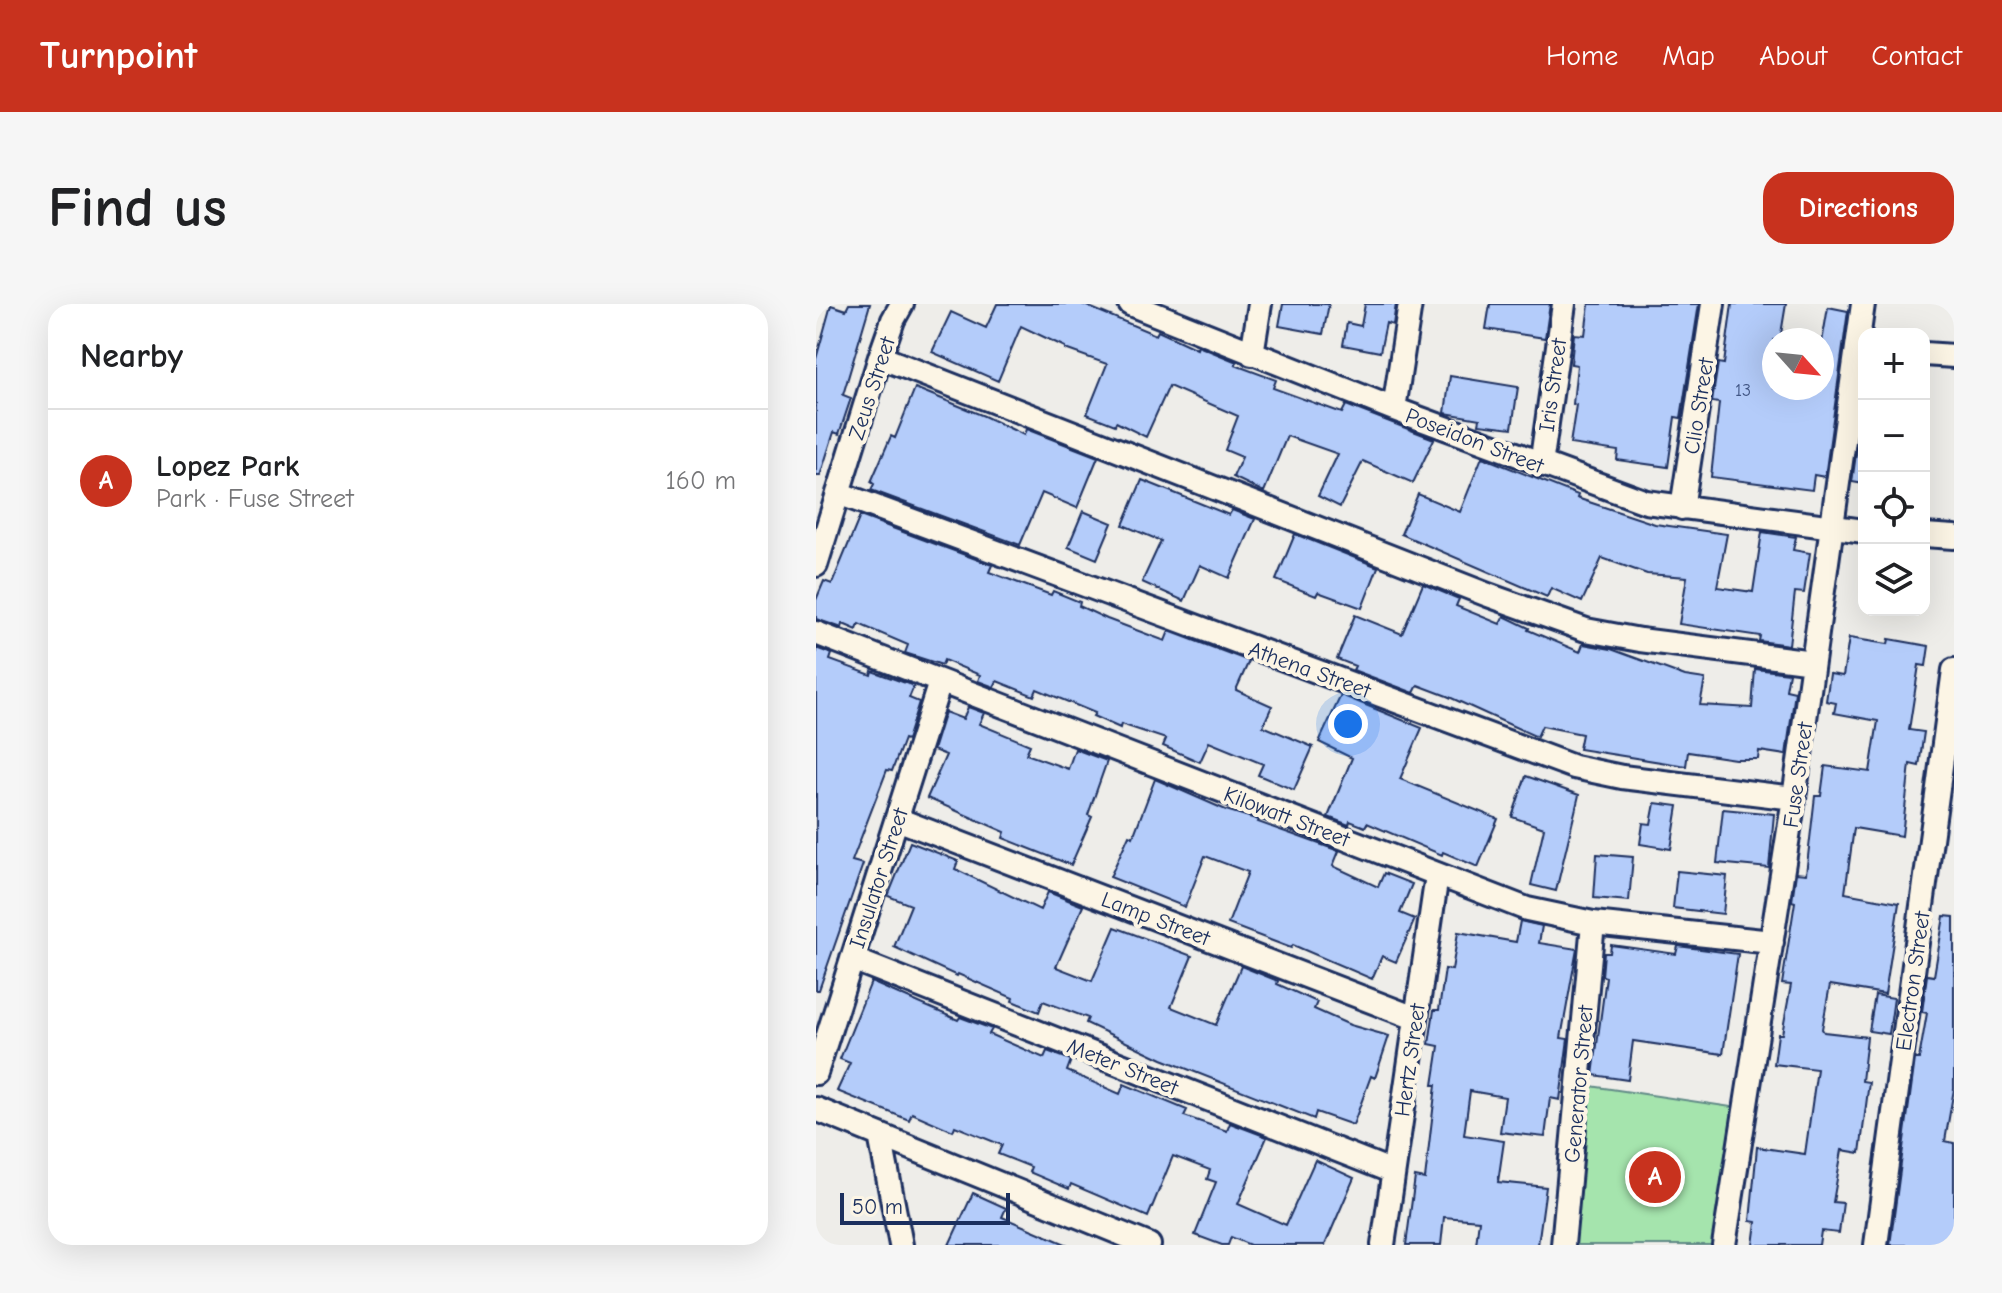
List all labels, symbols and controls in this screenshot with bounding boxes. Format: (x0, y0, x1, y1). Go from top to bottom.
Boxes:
text: Turnpoint (40, 34, 197, 78)
text: Home (1546, 40, 1618, 72)
text: Map (1662, 40, 1715, 72)
text: About (1759, 40, 1827, 72)
text: Contact (1871, 40, 1962, 72)
button: Directions (1763, 172, 1954, 244)
text: Find us (48, 176, 227, 240)
north arrow (1762, 328, 1834, 400)
map controls (1858, 328, 1930, 616)
button: + (1858, 328, 1930, 400)
street label: Zeus Street (843, 333, 901, 443)
text: Nearby (80, 336, 183, 376)
street label: Iris Street (1534, 336, 1572, 433)
street label: Clio Street (1679, 355, 1720, 456)
house number: 13 (1735, 380, 1751, 401)
button: − (1858, 400, 1930, 472)
street label: Poseidon Street (1402, 403, 1548, 479)
text: Lopez Park (156, 449, 299, 484)
text: A (99, 466, 113, 496)
text: 160 m (666, 466, 736, 496)
button: locate (1858, 472, 1930, 544)
text: Park · Fuse Street (156, 484, 354, 514)
button: layers (1858, 544, 1930, 616)
street label: Athena Street (1245, 636, 1375, 704)
your location (1328, 704, 1368, 744)
street label: Fuse Street (1778, 720, 1818, 830)
street label: Kilowatt Street (1220, 781, 1354, 853)
street label: Insulator Street (844, 804, 914, 952)
street label: Lamp Street (1098, 886, 1214, 952)
street label: Electron Street (1890, 909, 1936, 1053)
street label: Hertz Street (1389, 1001, 1431, 1118)
street label: Generator Street (1559, 1004, 1599, 1164)
street label: Meter Street (1063, 1033, 1183, 1101)
pin: A (1629, 1147, 1681, 1207)
scale bar (840, 1189, 1010, 1225)
text: 50 m (852, 1194, 903, 1220)

